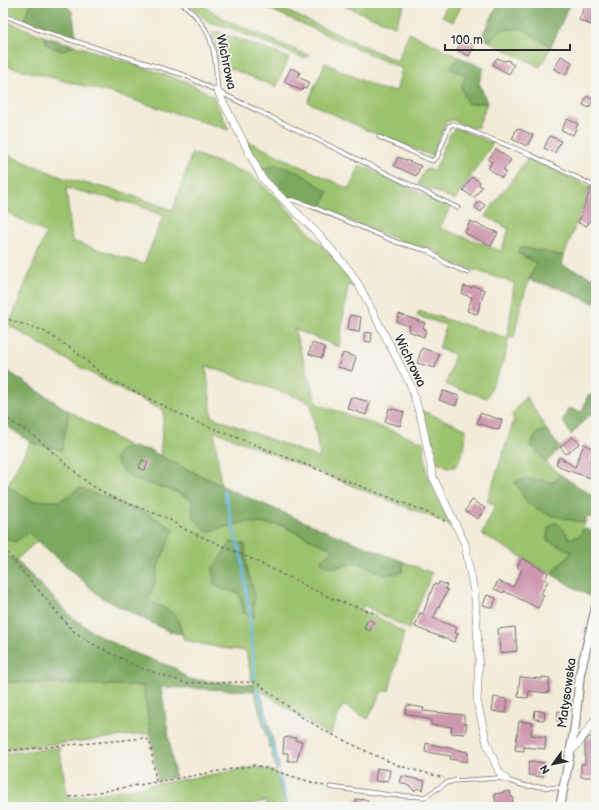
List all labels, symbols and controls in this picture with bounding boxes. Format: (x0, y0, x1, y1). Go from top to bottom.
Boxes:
scale bar (445, 26, 570, 52)
street label: Wichrowa (212, 33, 240, 91)
text: 100 m (451, 33, 483, 48)
street label: Wichrowa (391, 332, 429, 390)
street label: Matysowska (554, 657, 580, 729)
north arrow (533, 744, 573, 784)
text: N (537, 762, 553, 776)

